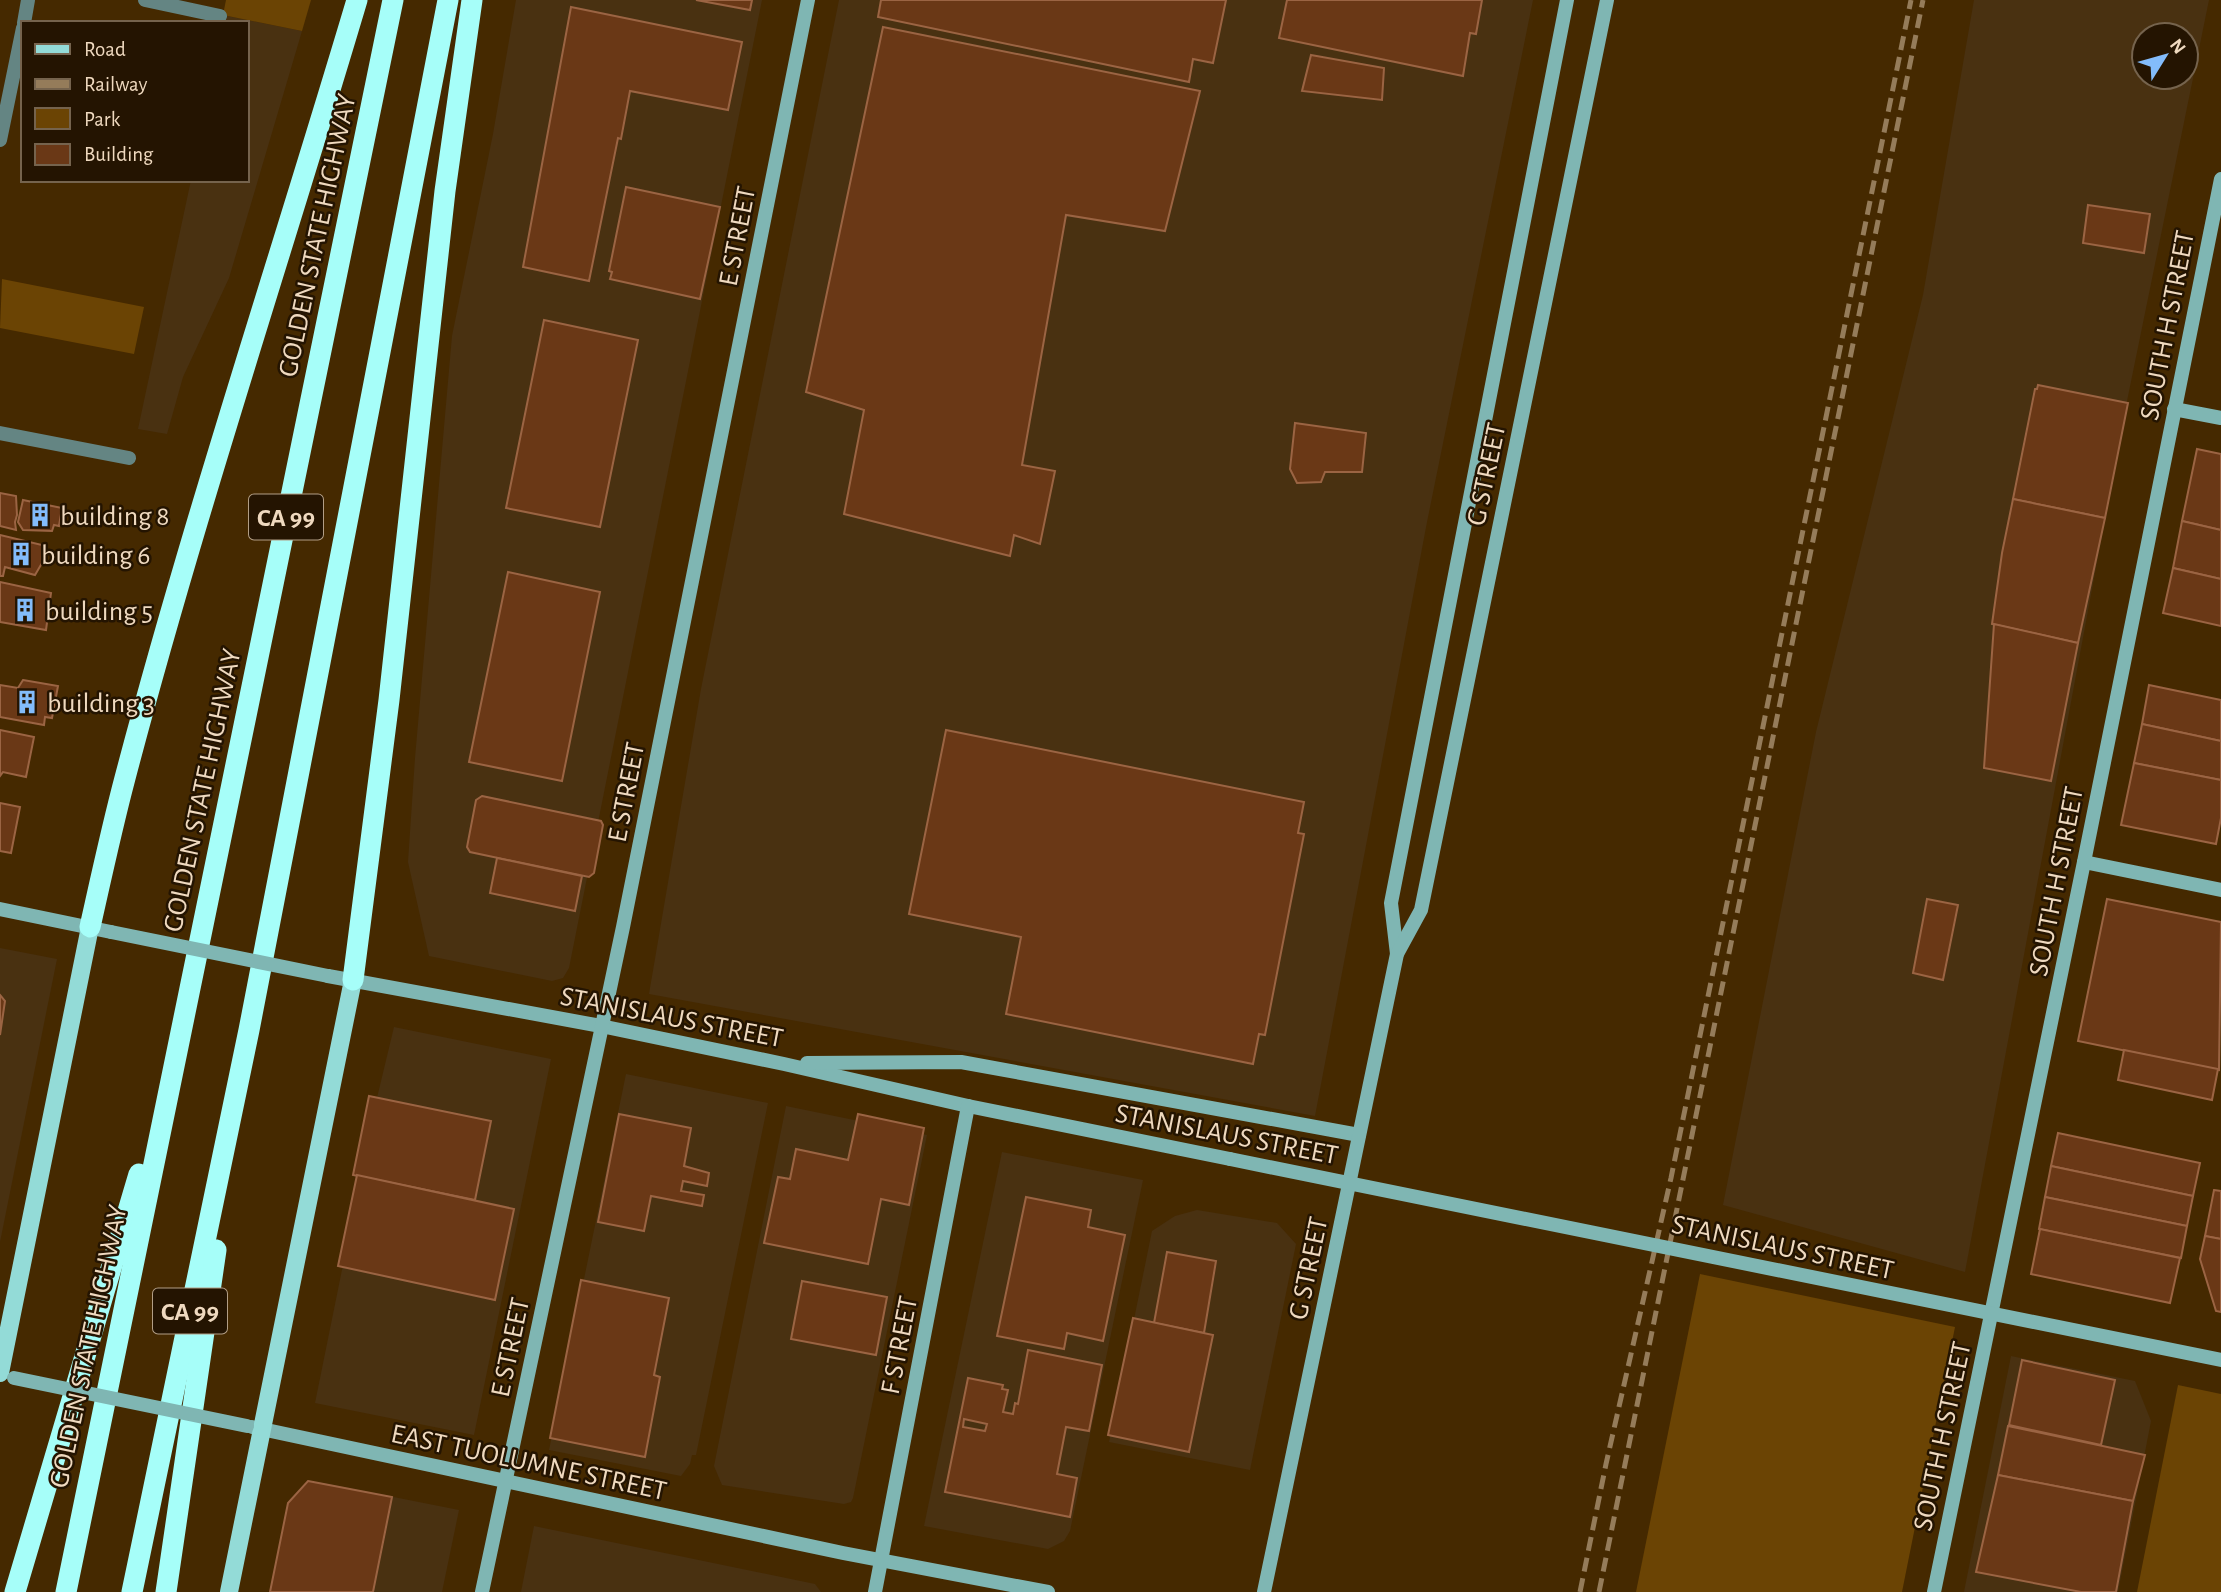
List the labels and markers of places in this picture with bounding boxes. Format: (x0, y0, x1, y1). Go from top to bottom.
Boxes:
building icon: building 8 (26, 501, 54, 529)
place label: building 8 (60, 503, 170, 531)
building icon: building 6 (7, 540, 35, 568)
place label: building 6 (41, 542, 151, 570)
building icon: building 5 (11, 596, 39, 624)
place label: building 5 (45, 598, 153, 626)
building icon: building 3 (13, 688, 41, 716)
place label: building 3 (47, 690, 155, 718)

